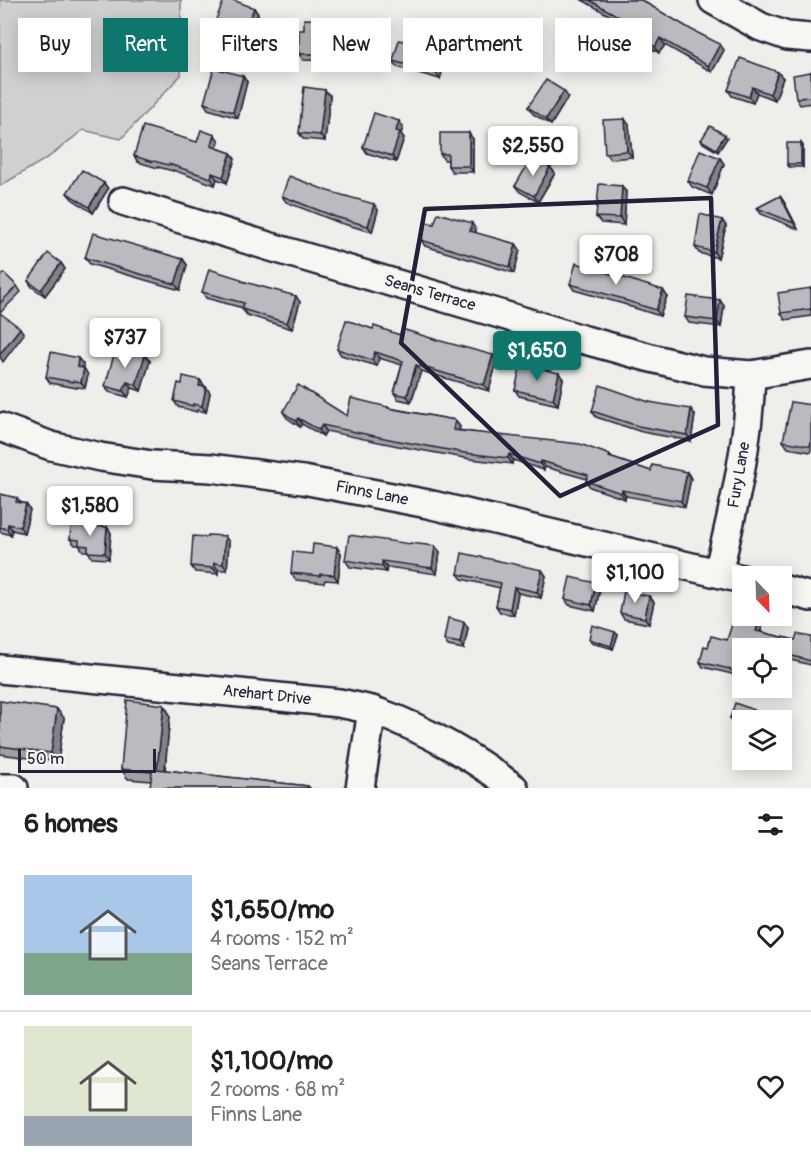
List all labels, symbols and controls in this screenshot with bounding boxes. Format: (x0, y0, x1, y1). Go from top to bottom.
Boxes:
chip: Buy (18, 18, 91, 72)
chip: Rent (103, 18, 188, 72)
chip: Filters (200, 18, 299, 72)
chip: New (311, 18, 391, 72)
chip: Apartment (403, 18, 543, 72)
chip: House (555, 18, 652, 72)
pin: $2,550 (484, 126, 582, 177)
text: $2,550 (502, 133, 564, 158)
pin: $708 (580, 235, 652, 286)
text: $708 (593, 242, 639, 267)
street label: Seans Terrace (382, 270, 478, 316)
pin: $737 (89, 318, 161, 369)
text: $737 (103, 325, 147, 350)
pin: $1,650 (488, 331, 586, 382)
text: $1,650 (507, 338, 567, 363)
street label: Fury Lane (723, 440, 755, 510)
street label: Finns Lane (334, 476, 410, 510)
pin: $1,580 (41, 486, 139, 537)
text: $1,580 (61, 493, 119, 518)
pin: $1,100 (586, 553, 684, 604)
text: $1,100 (606, 560, 664, 585)
north arrow (732, 566, 792, 626)
map controls (732, 566, 792, 770)
button: locate (732, 638, 792, 698)
street label: Arehart Drive (222, 680, 312, 710)
button: layers (732, 710, 792, 770)
scale bar (18, 746, 156, 774)
text: 50 m (27, 749, 64, 769)
text: 6 homes (24, 808, 118, 840)
icon: filters (754, 808, 787, 841)
text: $1,650/mo (210, 894, 334, 926)
icon: home (72, 899, 144, 971)
icon: heart (754, 919, 787, 952)
text: 4 rooms · 152 m² (210, 926, 354, 951)
text: Seans Terrace (210, 951, 328, 976)
text: $1,100/mo (210, 1045, 333, 1077)
icon: home (72, 1050, 144, 1122)
icon: heart (754, 1070, 787, 1103)
text: 2 rooms · 68 m² (210, 1077, 345, 1102)
text: Finns Lane (210, 1102, 302, 1127)

